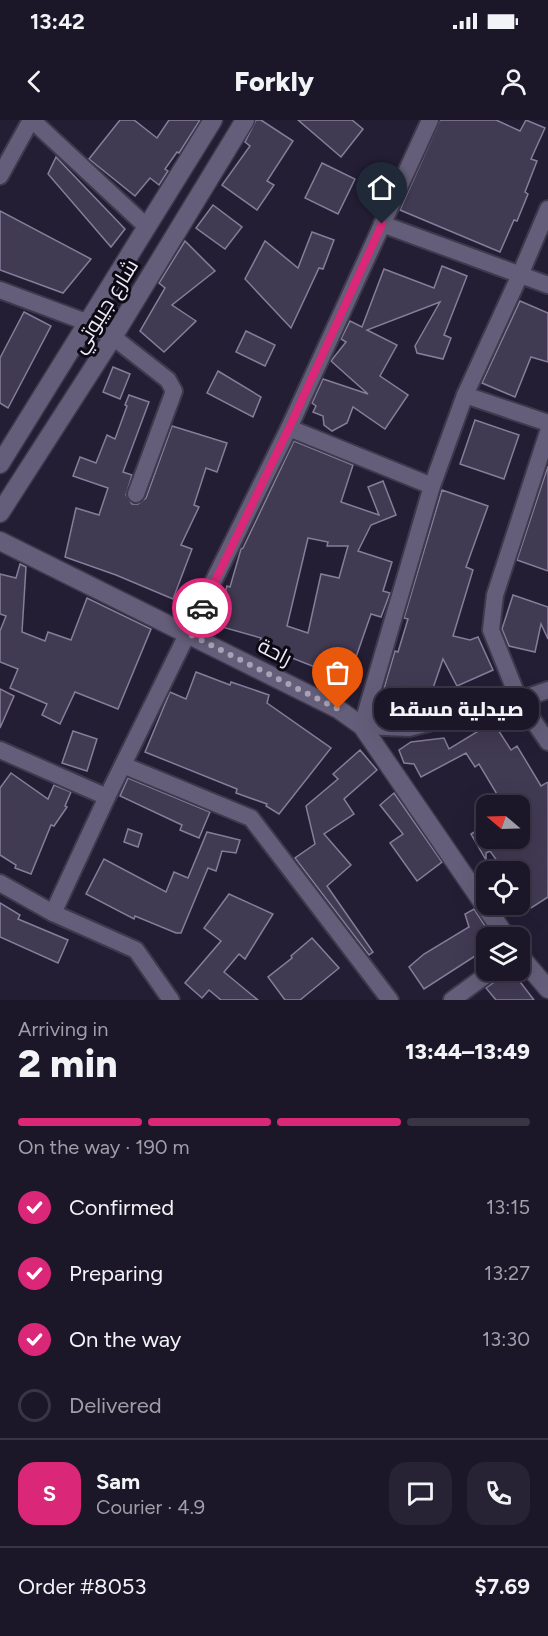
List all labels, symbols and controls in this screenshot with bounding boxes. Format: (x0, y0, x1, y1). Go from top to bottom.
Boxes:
text: 13:42 (30, 8, 85, 35)
icon: back (18, 65, 51, 98)
text: Forkly (234, 65, 314, 98)
icon: person (497, 65, 530, 98)
pin (356, 162, 407, 224)
icon: home (365, 171, 398, 204)
street label: شارع جيبوتي (66, 254, 147, 360)
courier (172, 578, 232, 638)
icon: car (186, 592, 219, 625)
street label: راحة (254, 632, 296, 671)
pin (312, 647, 363, 709)
icon: bag (321, 656, 354, 689)
callout: صيدلية مسقط (374, 688, 539, 730)
text: صيدلية مسقط (389, 697, 524, 721)
north arrow (476, 795, 530, 849)
map controls (476, 795, 530, 981)
button: locate (476, 861, 530, 915)
button: layers (476, 927, 530, 981)
text: Arriving in (18, 1017, 108, 1041)
text: 13:44–13:49 (405, 1038, 530, 1065)
text: 2 min (18, 1040, 118, 1087)
text: On the way · 190 m (18, 1135, 190, 1159)
icon: check (18, 1191, 51, 1224)
text: Confirmed (69, 1194, 174, 1221)
text: 13:15 (486, 1195, 530, 1219)
icon: check (18, 1257, 51, 1290)
text: Preparing (69, 1260, 163, 1287)
text: 13:27 (484, 1261, 530, 1285)
icon: check (18, 1323, 51, 1356)
text: On the way (69, 1326, 181, 1353)
text: 13:30 (482, 1327, 530, 1351)
text: Delivered (69, 1392, 162, 1419)
button: chat (389, 1462, 452, 1525)
button: phone (467, 1462, 530, 1525)
text: Sam (96, 1468, 140, 1495)
text: S (43, 1480, 56, 1507)
text: Courier · 4.9 (96, 1495, 205, 1519)
text: Order #8053 (18, 1573, 146, 1600)
text: $7.69 (475, 1573, 530, 1600)

